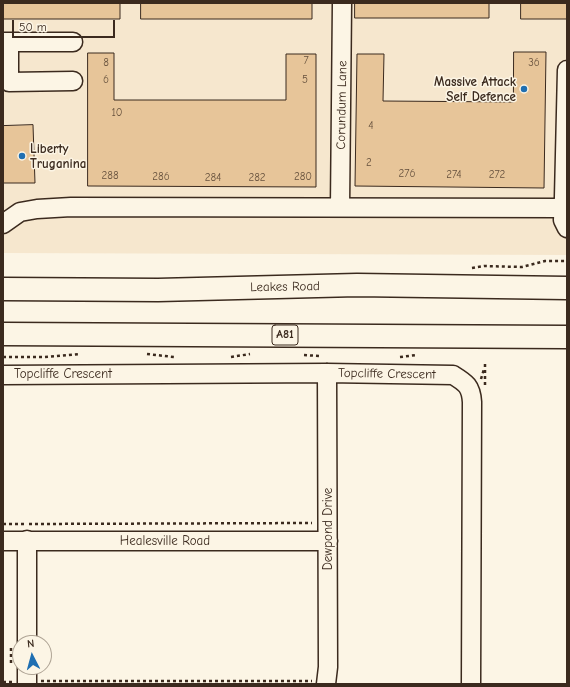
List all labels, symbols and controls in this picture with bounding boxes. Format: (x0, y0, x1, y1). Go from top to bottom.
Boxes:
scale bar (14, 12, 117, 38)
text: 50 m (19, 20, 47, 34)
house number: 7 (303, 54, 309, 68)
house number: 8 (103, 56, 109, 70)
house number: 36 (528, 56, 540, 70)
street label: Corundum Lane (333, 60, 351, 150)
house number: 6 (103, 73, 109, 87)
house number: 5 (302, 73, 308, 87)
place label: Massive Attack Self Defence (434, 74, 516, 105)
marker: Massive Attack Self Defence (519, 84, 529, 94)
house number: 10 (111, 106, 123, 120)
house number: 4 (368, 119, 374, 133)
place label: Liberty Truganina (30, 141, 86, 172)
marker: Liberty Truganina (17, 151, 27, 161)
house number: 2 (366, 156, 372, 170)
house number: 276 (399, 167, 415, 181)
house number: 274 (446, 168, 462, 182)
house number: 272 (489, 168, 505, 182)
house number: 288 (101, 169, 119, 183)
house number: 286 (152, 170, 170, 184)
house number: 280 (294, 170, 312, 184)
house number: 284 (205, 171, 221, 185)
house number: 282 (248, 171, 266, 185)
street label: Leakes Road (250, 279, 320, 295)
road number: A81 (272, 325, 298, 345)
street label: Topcliffe Crescent (338, 365, 436, 383)
street label: Topcliffe Crescent (14, 366, 112, 382)
street label: Dewpond Drive (320, 488, 336, 570)
street label: Healesville Road (120, 533, 210, 549)
north arrow (12, 635, 52, 675)
text: N (27, 637, 35, 650)

